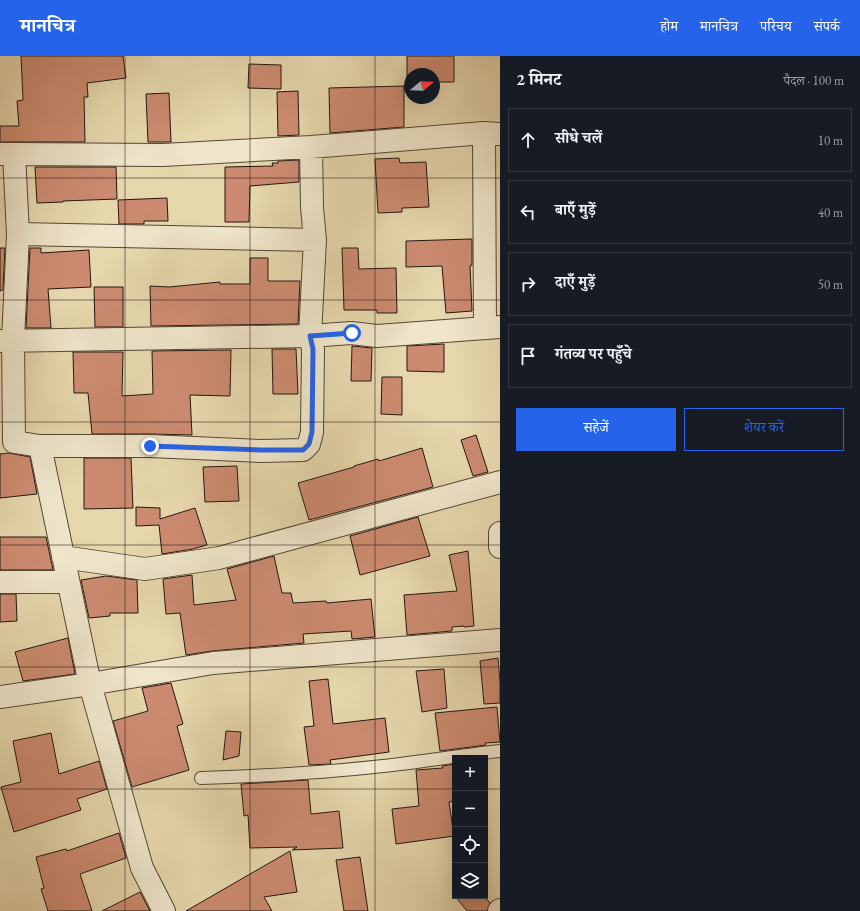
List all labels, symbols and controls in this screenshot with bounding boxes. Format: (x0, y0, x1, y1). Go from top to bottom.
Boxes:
text: मानचित्र (20, 13, 75, 38)
text: होम (660, 17, 678, 35)
text: मानचित्र (700, 17, 738, 35)
text: परिचय (760, 17, 792, 35)
text: संपर्क (814, 17, 840, 35)
north arrow (404, 68, 440, 104)
text: 2 मिनट (516, 68, 561, 90)
text: पैदल · 100 m (784, 72, 844, 89)
text: सीधे चलें (555, 128, 602, 147)
icon: ahead (517, 129, 539, 151)
text: 10 m (818, 132, 843, 149)
text: बाएँ मुड़ें (555, 200, 596, 219)
icon: left (517, 201, 539, 223)
text: 40 m (818, 204, 843, 221)
text: दाएँ मुड़ें (555, 272, 595, 291)
icon: right (517, 273, 539, 295)
text: 50 m (818, 276, 843, 293)
route start (343, 324, 361, 342)
text: गंतव्य पर पहुँचे (555, 344, 632, 363)
icon: arrive (517, 345, 539, 367)
button: सहेजें (516, 408, 676, 451)
button: शेयर करें (684, 408, 844, 451)
route end (141, 437, 159, 455)
map controls (452, 755, 488, 899)
button: + (452, 755, 488, 791)
button: − (452, 791, 488, 827)
button: locate (452, 827, 488, 863)
button: layers (452, 863, 488, 899)

